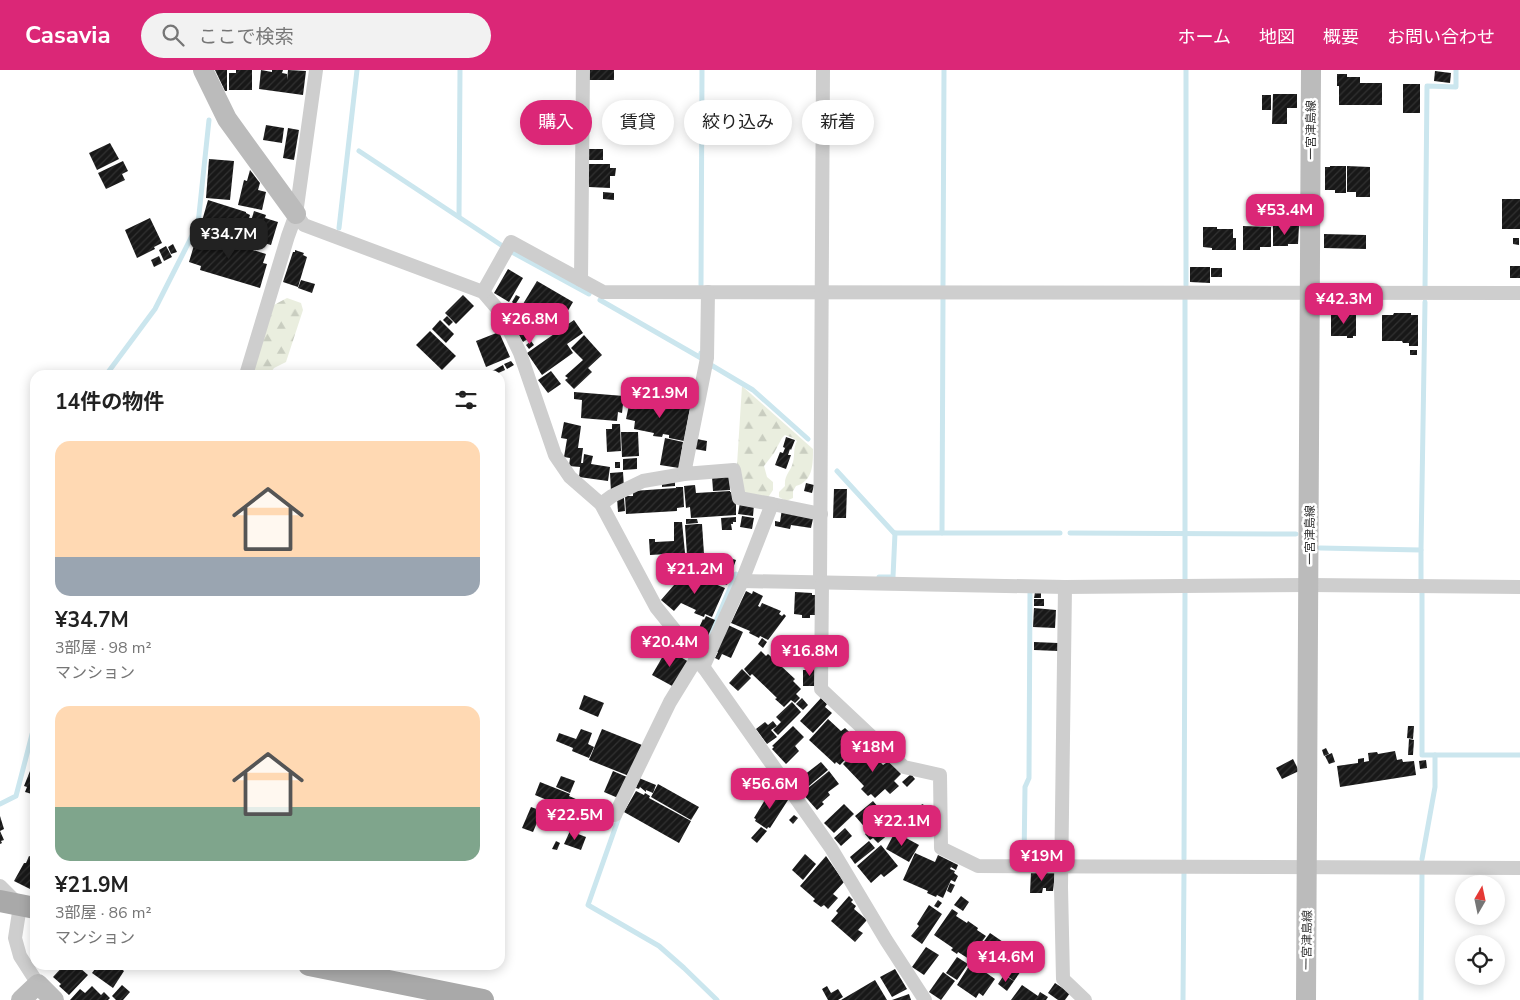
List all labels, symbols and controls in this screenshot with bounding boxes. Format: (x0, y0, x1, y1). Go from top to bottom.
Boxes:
search box (141, 13, 491, 58)
text: Casavia (25, 19, 111, 51)
icon: search (159, 21, 187, 49)
text: ここで検索 (199, 24, 294, 50)
text: ホーム (1178, 25, 1231, 49)
text: 地図 (1259, 25, 1295, 49)
text: 概要 (1323, 25, 1359, 49)
text: お問い合わせ (1387, 25, 1495, 49)
chip: 購入 (520, 100, 592, 145)
chip: 賃貸 (602, 100, 674, 145)
chip: 絞り込み (684, 100, 792, 145)
chip: 新着 (802, 100, 874, 145)
street label: 一宮津島線 (1303, 100, 1319, 160)
pin: ¥53.4M (1244, 194, 1326, 236)
text: ¥53.4M (1257, 199, 1313, 221)
pin: ¥34.7M (188, 218, 270, 260)
text: ¥34.7M (201, 223, 257, 245)
pin: ¥42.3M (1303, 282, 1385, 325)
text: ¥42.3M (1316, 288, 1372, 310)
pin: ¥26.8M (489, 302, 571, 345)
text: ¥26.8M (502, 308, 558, 330)
pin: ¥21.9M (619, 376, 701, 419)
text: ¥21.9M (632, 382, 688, 404)
icon: filters (452, 386, 480, 414)
text: 14件の物件 (55, 388, 164, 416)
icon: home (223, 474, 313, 564)
street label: 一宮津島線 (1302, 505, 1318, 565)
pin: ¥21.2M (654, 552, 736, 595)
text: ¥21.2M (667, 558, 723, 580)
text: ¥34.7M (55, 606, 129, 634)
pin: ¥20.4M (629, 626, 711, 668)
text: ¥20.4M (642, 631, 698, 653)
pin: ¥16.8M (769, 634, 851, 677)
text: 3部屋 · 98 m² (55, 637, 152, 659)
text: ¥16.8M (782, 640, 838, 662)
text: マンション (55, 662, 135, 684)
pin: ¥18M (843, 730, 903, 773)
text: ¥18M (852, 736, 894, 758)
icon: home (223, 739, 313, 829)
pin: ¥56.6M (729, 768, 811, 810)
text: ¥56.6M (742, 773, 798, 795)
pin: ¥22.5M (534, 798, 616, 841)
text: ¥22.5M (547, 804, 603, 826)
pin: ¥22.1M (861, 804, 943, 847)
text: ¥22.1M (874, 810, 930, 832)
pin: ¥19M (1012, 840, 1072, 882)
text: ¥19M (1021, 845, 1063, 867)
text: ¥21.9M (55, 871, 129, 899)
north arrow (1455, 875, 1505, 925)
map controls (1455, 875, 1505, 985)
text: 3部屋 · 86 m² (55, 902, 152, 924)
street label: 一宮津島線 (1298, 910, 1316, 970)
text: マンション (55, 927, 135, 949)
button: locate (1455, 935, 1505, 985)
pin: ¥14.6M (965, 940, 1047, 983)
text: ¥14.6M (978, 946, 1034, 968)

